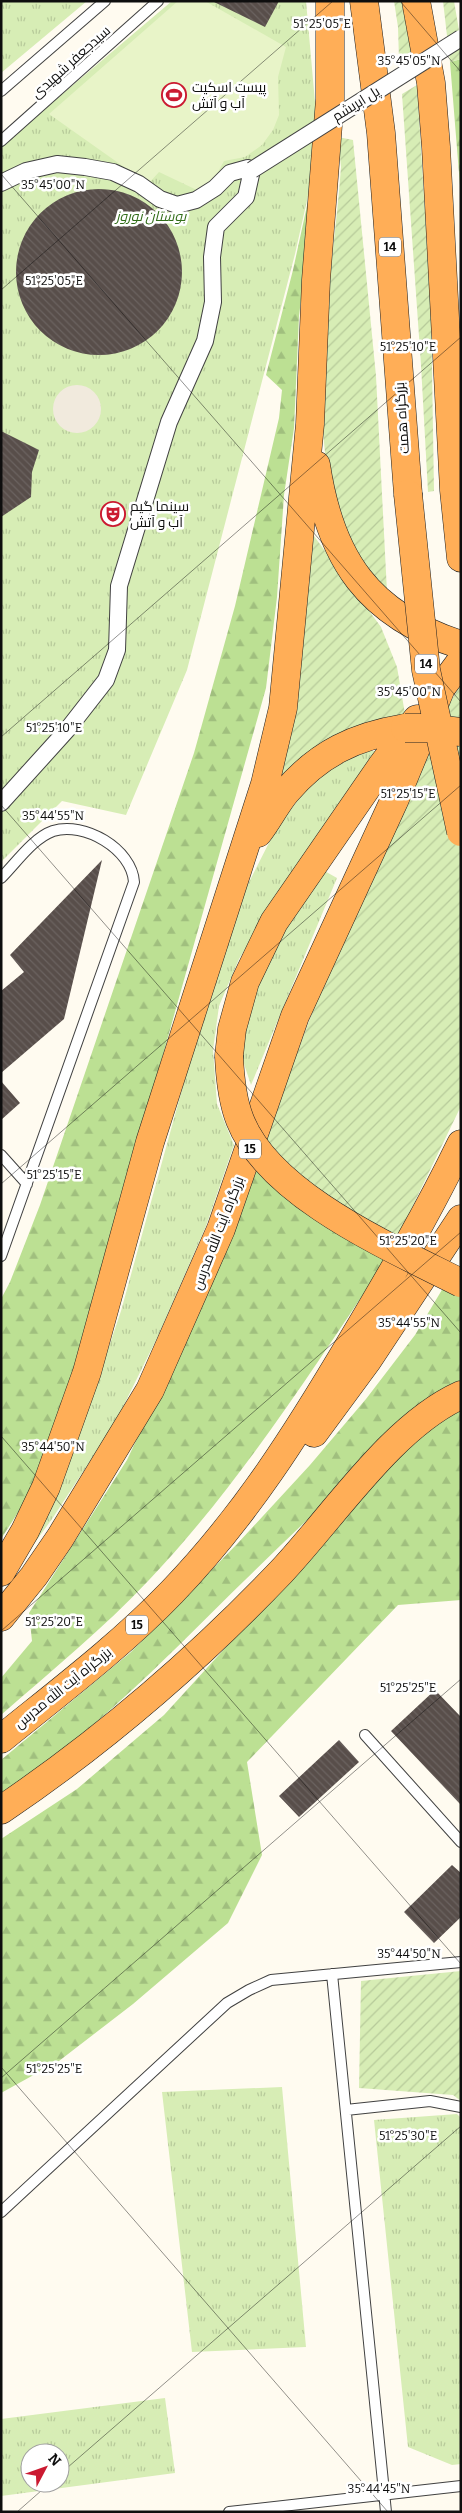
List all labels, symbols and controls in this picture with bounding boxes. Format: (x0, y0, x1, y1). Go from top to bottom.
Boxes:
text: 51°25'05"E (293, 17, 351, 31)
street label: سیدجعفر شهیدی (28, 22, 114, 102)
text: 35°45'05"N (378, 54, 441, 68)
place label: پیست اسکیت آب و آتش (192, 79, 267, 112)
sports icon: پیست اسکیت آب و آتش (161, 82, 187, 108)
street label: پل ابریشم (329, 83, 384, 126)
text: 35°45'00"N (21, 178, 86, 192)
park label: بوستان نوروز (114, 208, 188, 225)
road number: 14 (379, 238, 401, 256)
text: 51°25'05"E (25, 274, 83, 288)
text: 51°25'10"E (380, 340, 436, 354)
street label: بزرگراه همت (391, 381, 413, 455)
place label: سینما گیم آب و آتش (130, 498, 189, 531)
theatre icon: سینما گیم آب و آتش (100, 501, 126, 527)
road number: 14 (415, 654, 437, 674)
text: 35°45'00"N (377, 685, 442, 699)
text: 51°25'10"E (26, 721, 82, 735)
text: 51°25'15"E (381, 787, 436, 801)
text: 35°44'55"N (22, 809, 85, 823)
road number: 15 (239, 1140, 261, 1158)
text: 51°25'15"E (27, 1168, 82, 1182)
street label: بزرگراه آیت الله مدرس (188, 1173, 247, 1292)
text: 51°25'20"E (379, 1234, 437, 1248)
text: 35°44'55"N (378, 1316, 441, 1330)
text: 35°44'50"N (21, 1440, 85, 1454)
text: 51°25'20"E (25, 1615, 83, 1629)
road number: 15 (126, 1616, 148, 1634)
street label: بزرگراه آیت الله مدرس (10, 1643, 115, 1732)
text: 51°25'25"E (380, 1681, 436, 1695)
text: 35°44'50"N (377, 1947, 441, 1961)
text: 51°25'25"E (26, 2062, 82, 2076)
text: 51°25'30"E (379, 2129, 437, 2143)
north arrow (20, 2443, 70, 2493)
text: N (44, 2450, 65, 2470)
text: 35°44'45"N (348, 2482, 411, 2496)

